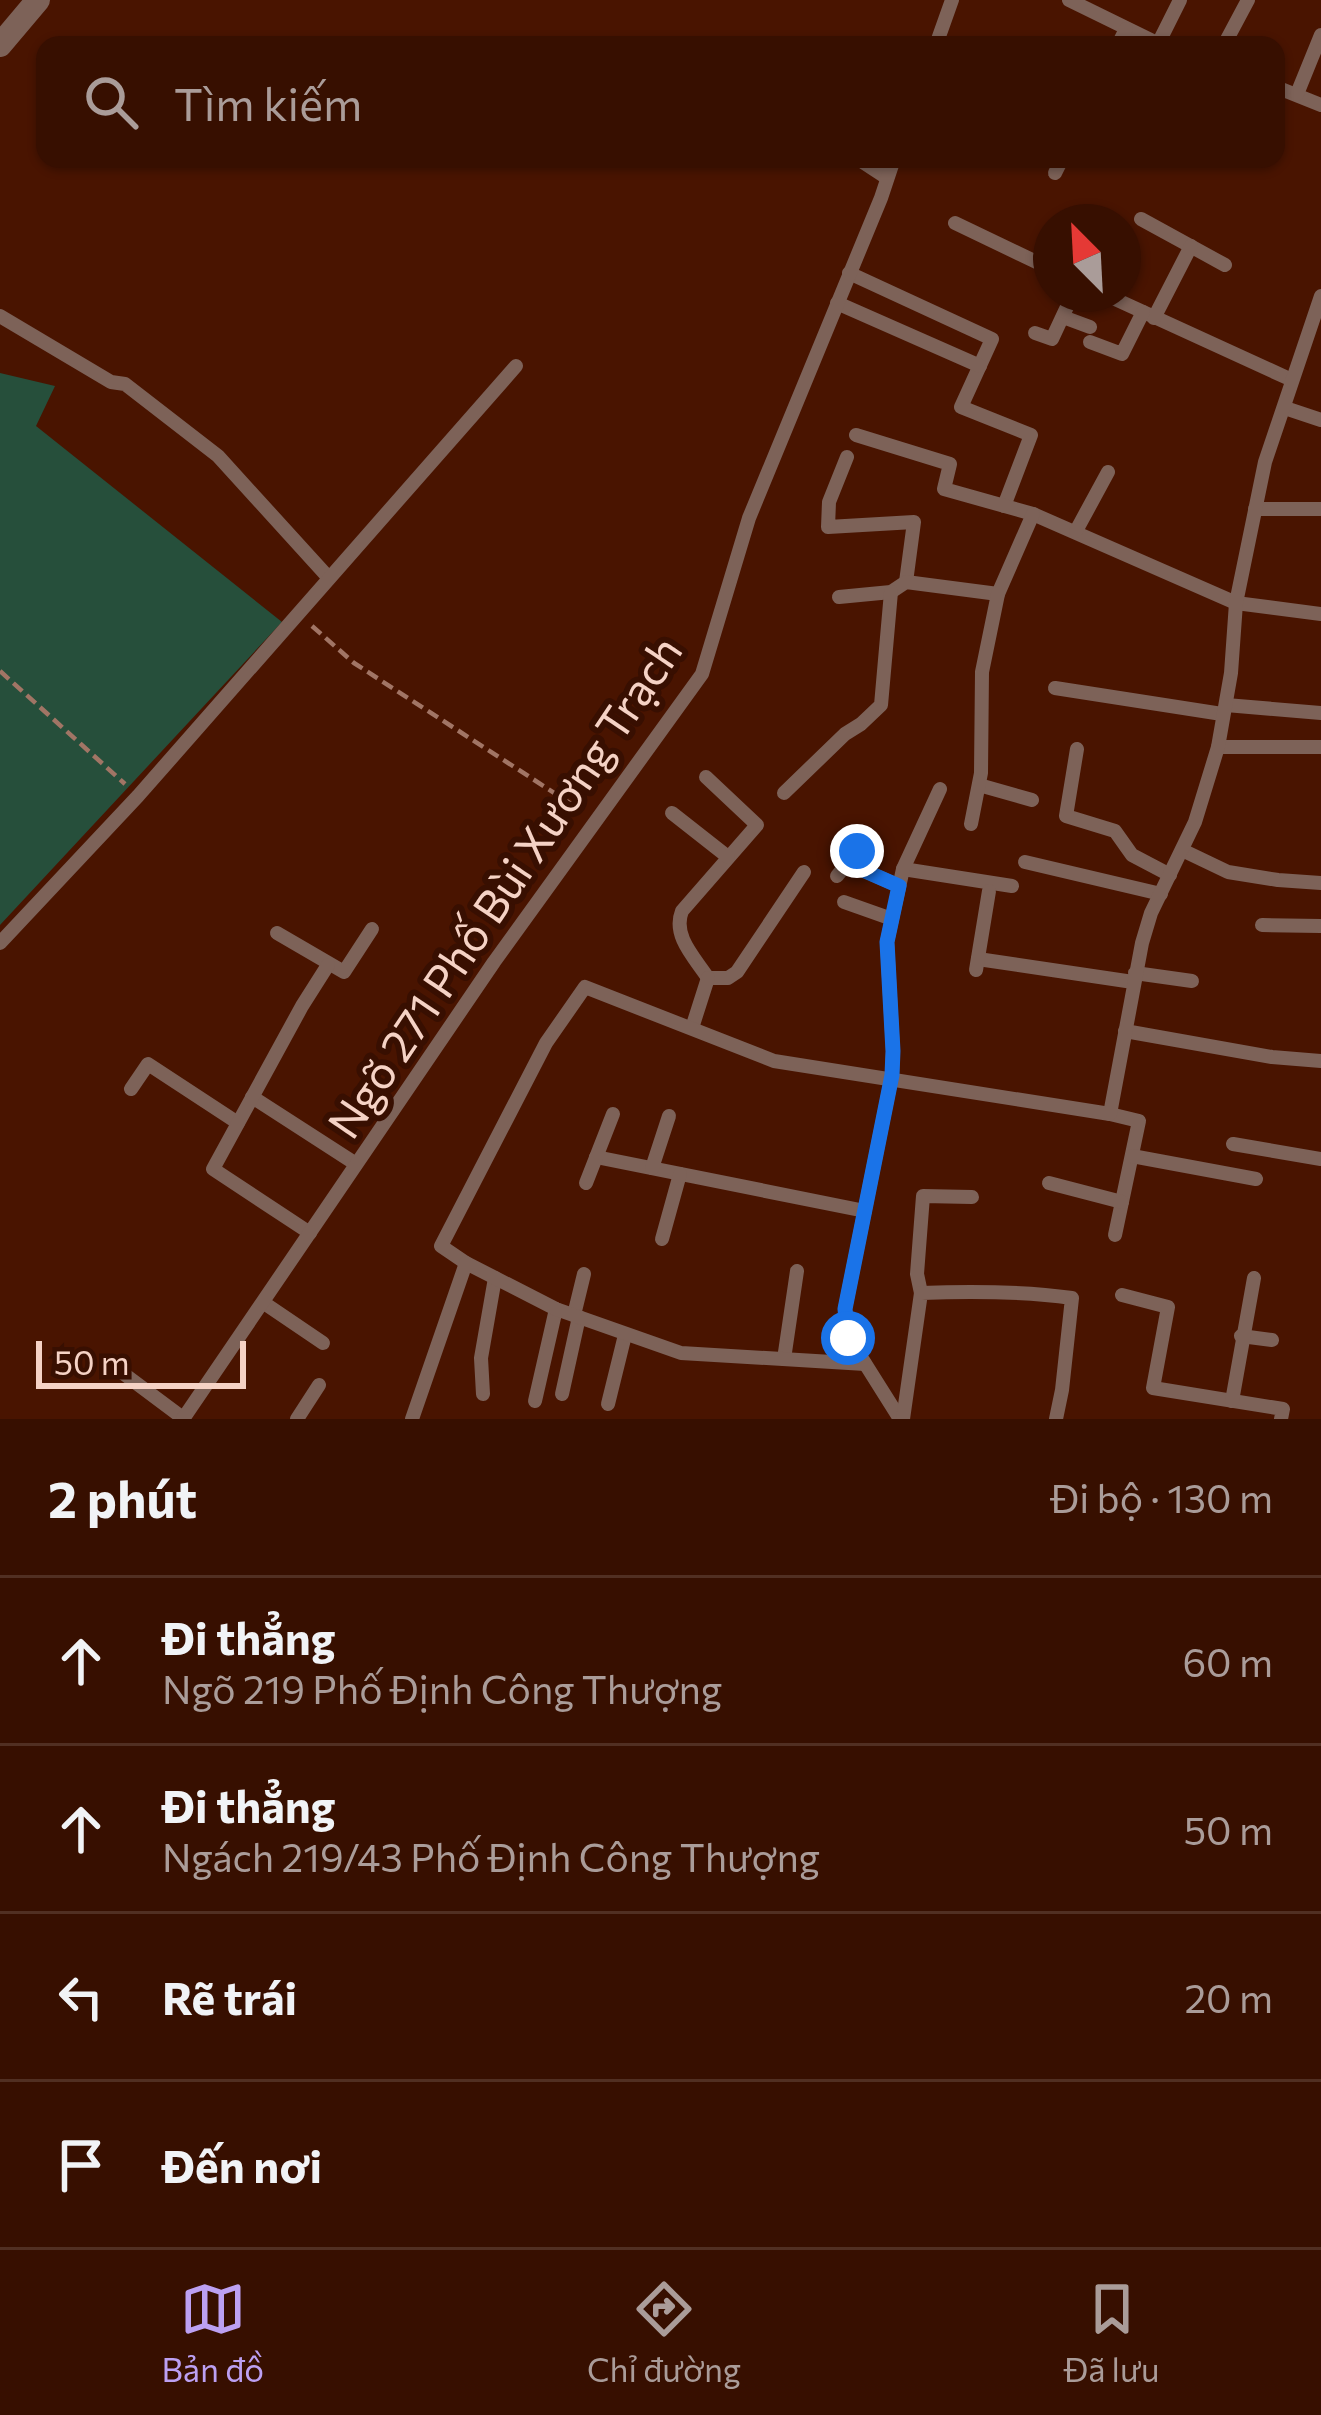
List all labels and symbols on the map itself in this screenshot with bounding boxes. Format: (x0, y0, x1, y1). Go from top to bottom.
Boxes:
north arrow (1033, 204, 1141, 312)
street label: Ngõ 271 Phố Bùi Xương Trạch (314, 625, 693, 1148)
route end (830, 824, 884, 878)
route start (821, 1311, 875, 1365)
scale bar (36, 1335, 246, 1388)

